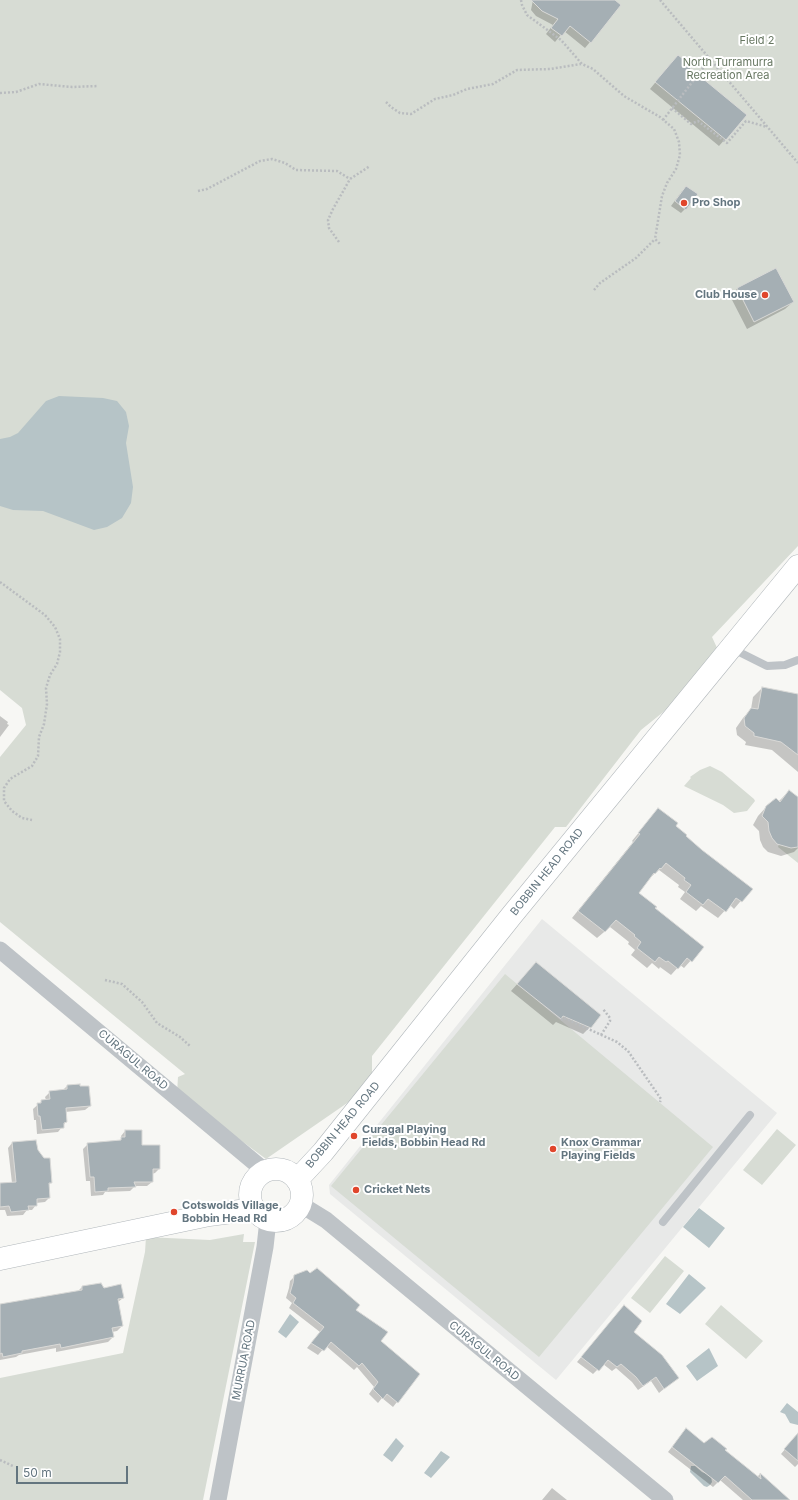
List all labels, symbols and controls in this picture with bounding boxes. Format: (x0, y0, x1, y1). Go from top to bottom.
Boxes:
park label: Field 2 (740, 34, 774, 48)
park label: North Turramurra Recreation Area (683, 56, 773, 82)
place label: Pro Shop (692, 196, 740, 210)
marker: Pro Shop (679, 198, 689, 208)
place label: Club House (695, 288, 757, 302)
marker: Club House (760, 290, 770, 300)
street label: BOBBIN HEAD ROAD (508, 826, 586, 918)
street label: CURAGUL ROAD (95, 1027, 171, 1093)
street label: BOBBIN HEAD ROAD (303, 1079, 383, 1171)
place label: Curagal Playing Fields, Bobbin Head Rd (362, 1123, 485, 1149)
marker: Curagal Playing Fields, Bobbin Head Rd (349, 1131, 359, 1141)
place label: Knox Grammar Playing Fields (561, 1136, 641, 1162)
marker: Knox Grammar Playing Fields (548, 1144, 558, 1154)
place label: Cricket Nets (364, 1183, 431, 1197)
marker: Cricket Nets (351, 1185, 361, 1195)
place label: Cotswolds Village, Bobbin Head Rd (182, 1199, 282, 1225)
marker: Cotswolds Village, Bobbin Head Rd (169, 1207, 179, 1217)
street label: MURRUA ROAD (230, 1319, 258, 1401)
street label: CURAGUL ROAD (446, 1319, 522, 1383)
scale bar (18, 1458, 130, 1484)
text: 50 m (23, 1465, 52, 1480)

